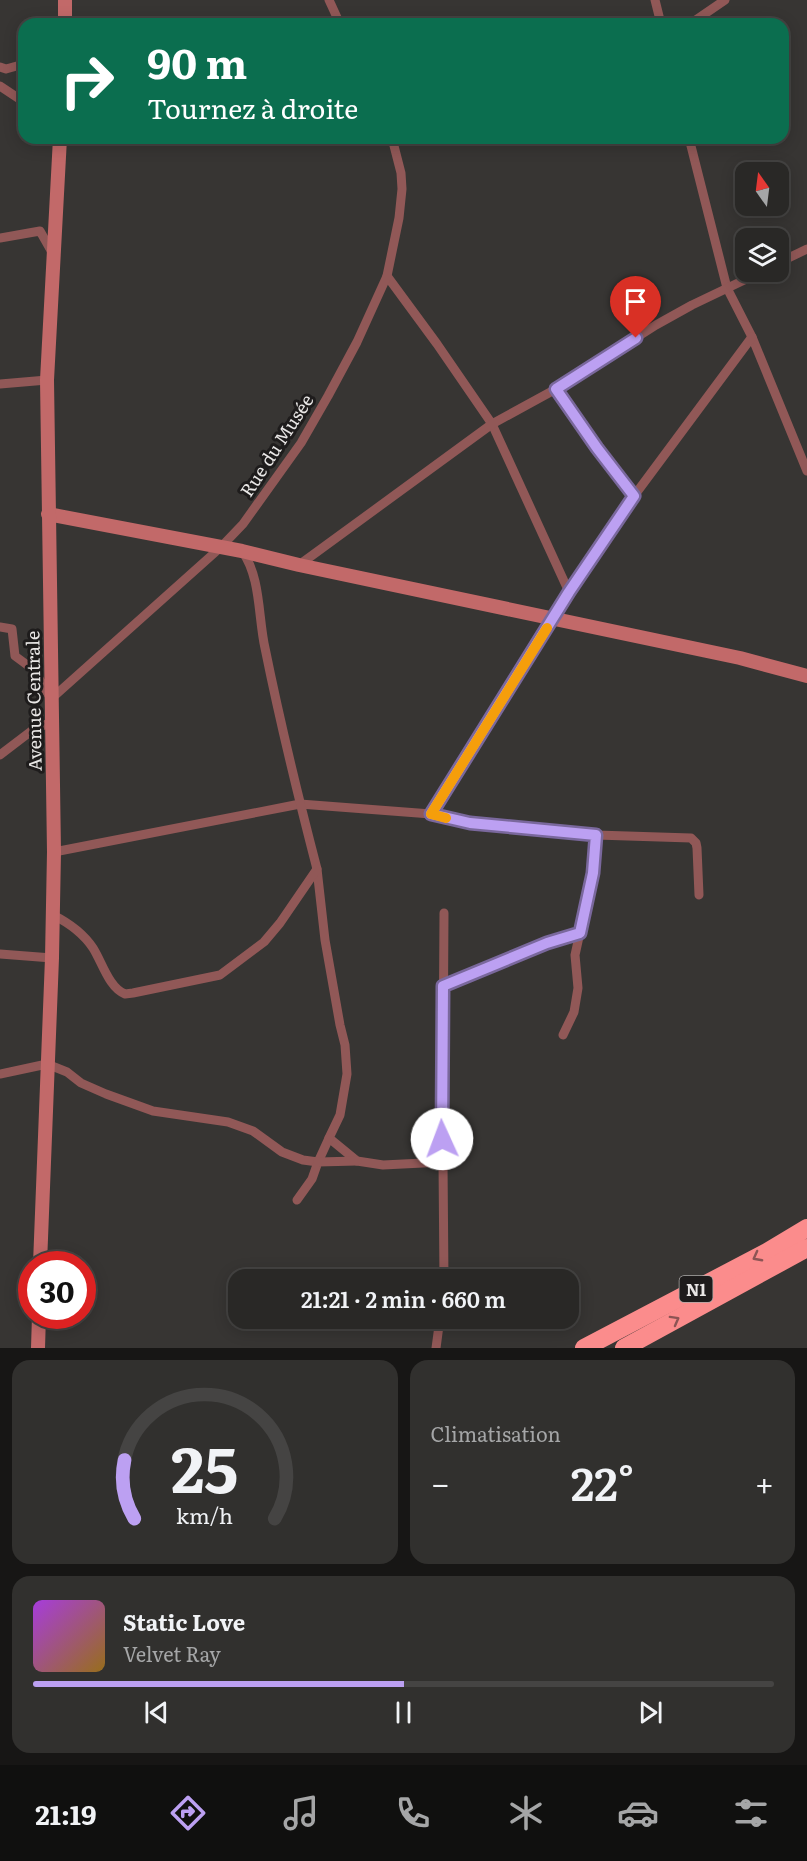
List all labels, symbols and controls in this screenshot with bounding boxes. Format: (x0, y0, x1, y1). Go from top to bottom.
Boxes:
text: 90 m (147, 30, 247, 92)
icon: right (48, 42, 126, 120)
text: Tournez à droite (147, 87, 358, 127)
north arrow (735, 162, 789, 216)
map controls (735, 162, 789, 282)
button: layers (735, 228, 789, 282)
pin (610, 276, 661, 338)
icon: arrive (619, 285, 652, 318)
street label: Rue du Musée (233, 388, 319, 502)
street label: Avenue Centrale (18, 631, 48, 771)
position arrow (410, 1107, 474, 1171)
one-way arrow (752, 1250, 763, 1261)
speed limit sign: 30 (18, 1251, 96, 1329)
road number: N1 (680, 1276, 712, 1302)
text: 21:21 · 2 min · 660 m (301, 1282, 506, 1315)
one-way arrow (669, 1316, 679, 1327)
text: Climatisation (431, 1418, 561, 1448)
text: 25 (171, 1420, 238, 1512)
text: 22° (571, 1448, 634, 1515)
text: − (431, 1457, 450, 1506)
text: + (755, 1457, 774, 1506)
text: km/h (176, 1499, 233, 1531)
text: Static Love (123, 1605, 245, 1638)
text: Velvet Ray (123, 1638, 221, 1668)
icon: previous (140, 1696, 173, 1729)
icon: pause (387, 1696, 420, 1729)
icon: next (634, 1696, 667, 1729)
icon: directions (167, 1792, 209, 1834)
icon: music (280, 1792, 322, 1834)
icon: phone (392, 1792, 434, 1834)
icon: climate (505, 1792, 547, 1834)
icon: car (617, 1792, 659, 1834)
icon: filters (730, 1792, 772, 1834)
text: 21:19 (35, 1793, 97, 1833)

